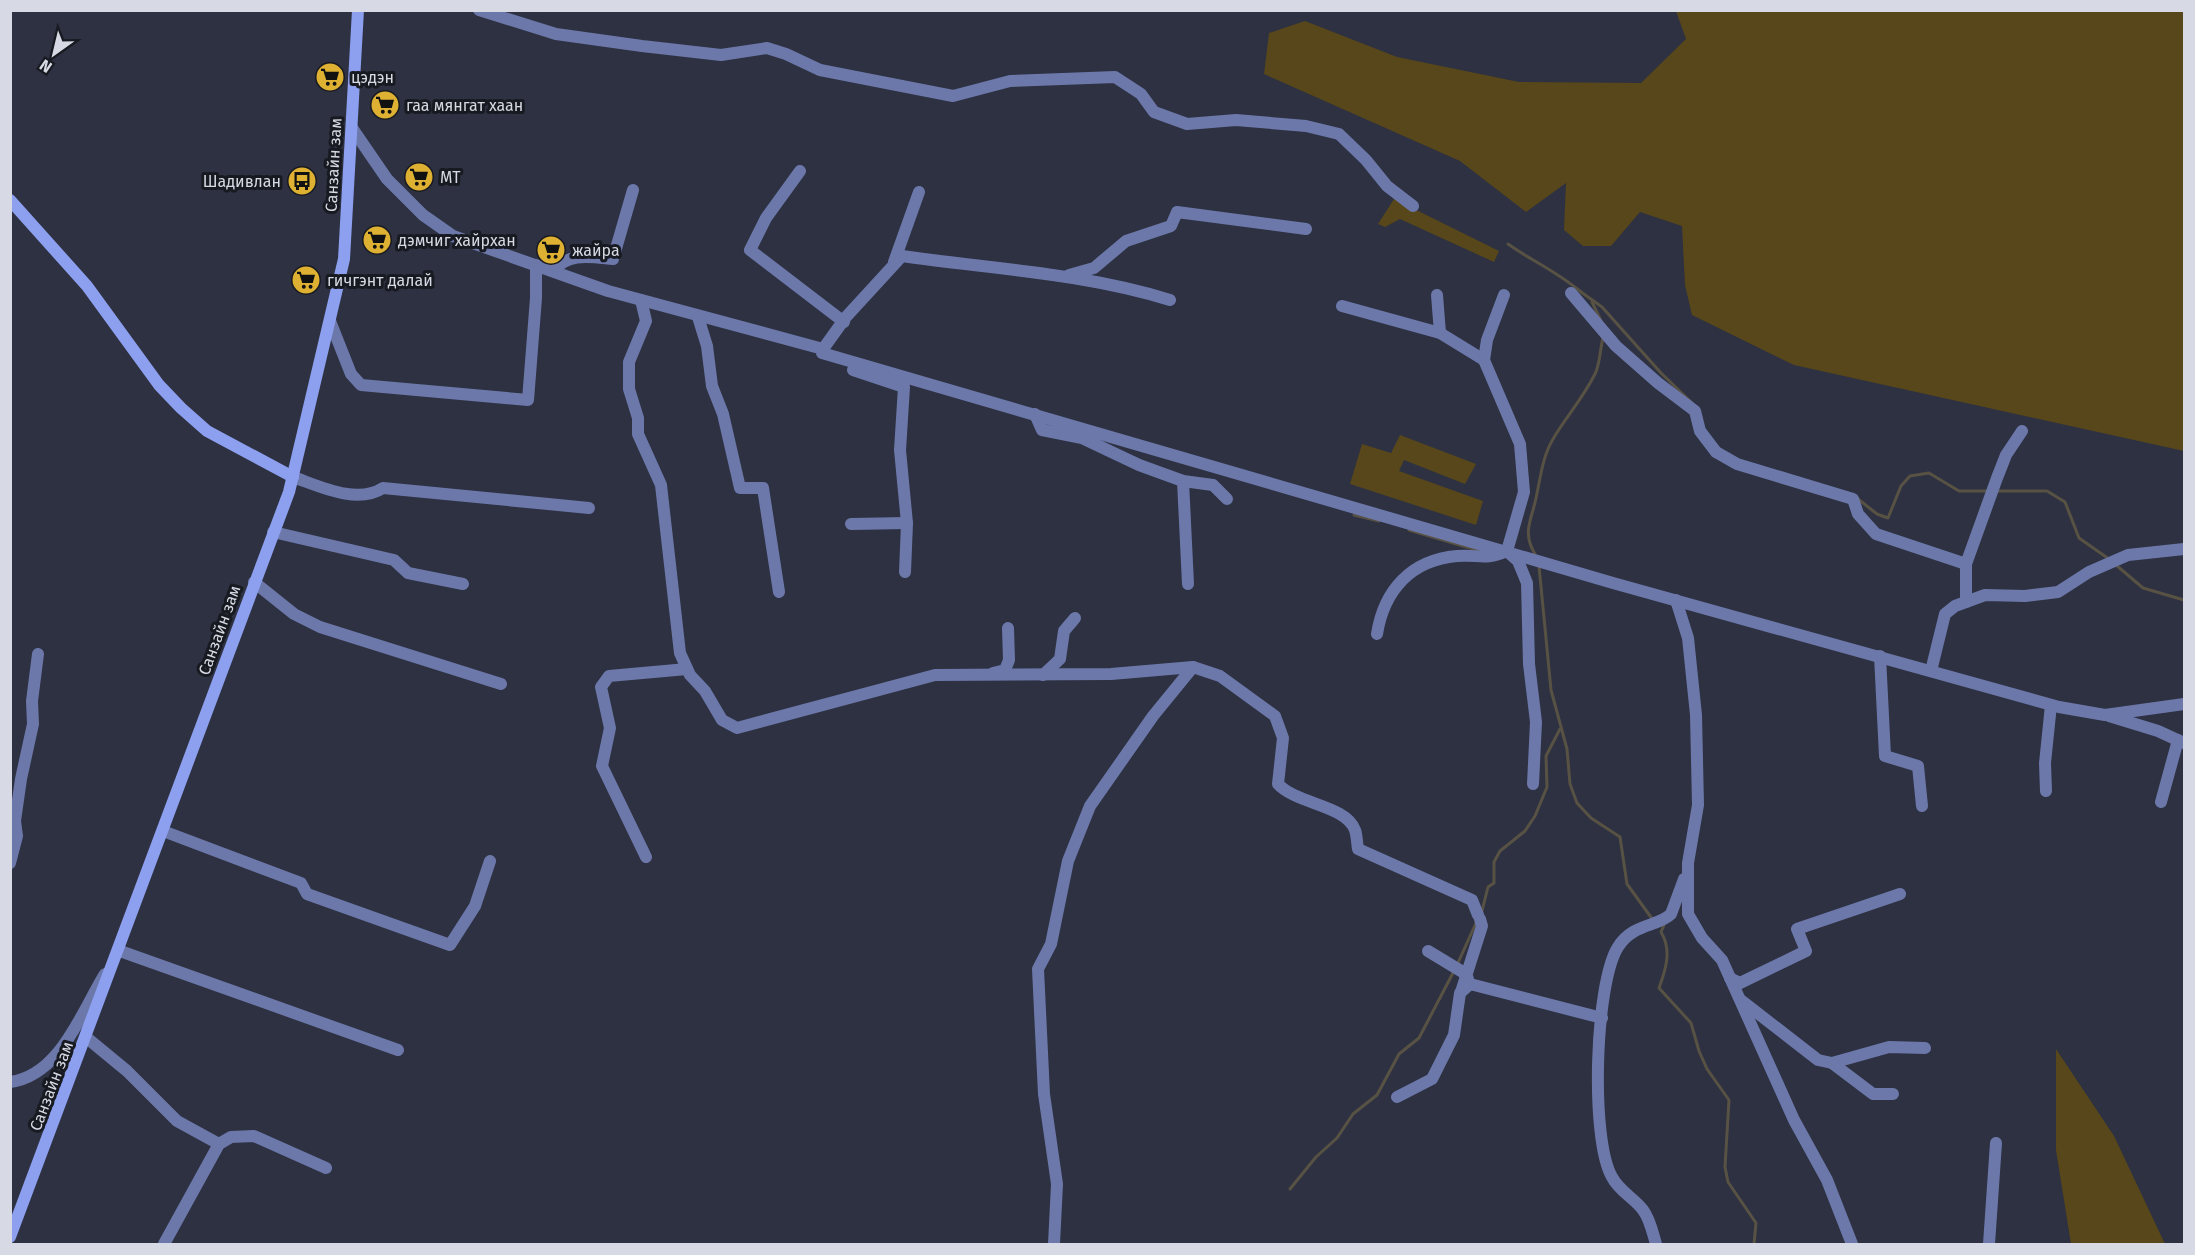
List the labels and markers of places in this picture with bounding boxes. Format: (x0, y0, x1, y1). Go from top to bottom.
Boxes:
supermarket icon: цэдэн (314, 61, 346, 93)
place label: цэдэн (351, 68, 394, 87)
supermarket icon: гаа мянгат хаан (369, 89, 401, 121)
place label: гаа мянгат хаан (406, 96, 523, 115)
supermarket icon: MT (403, 161, 435, 193)
bus stop icon: Шадивлан (286, 165, 318, 197)
place label: MT (440, 168, 461, 187)
place label: Шадивлан (203, 172, 281, 191)
supermarket icon: дэмчиг хайрхан (361, 224, 393, 256)
place label: дэмчиг хайрхан (398, 231, 516, 250)
supermarket icon: жайра (535, 234, 567, 266)
place label: жайра (572, 241, 620, 260)
supermarket icon: гичгэнт далай (290, 264, 322, 296)
place label: гичгэнт далай (327, 271, 433, 290)

